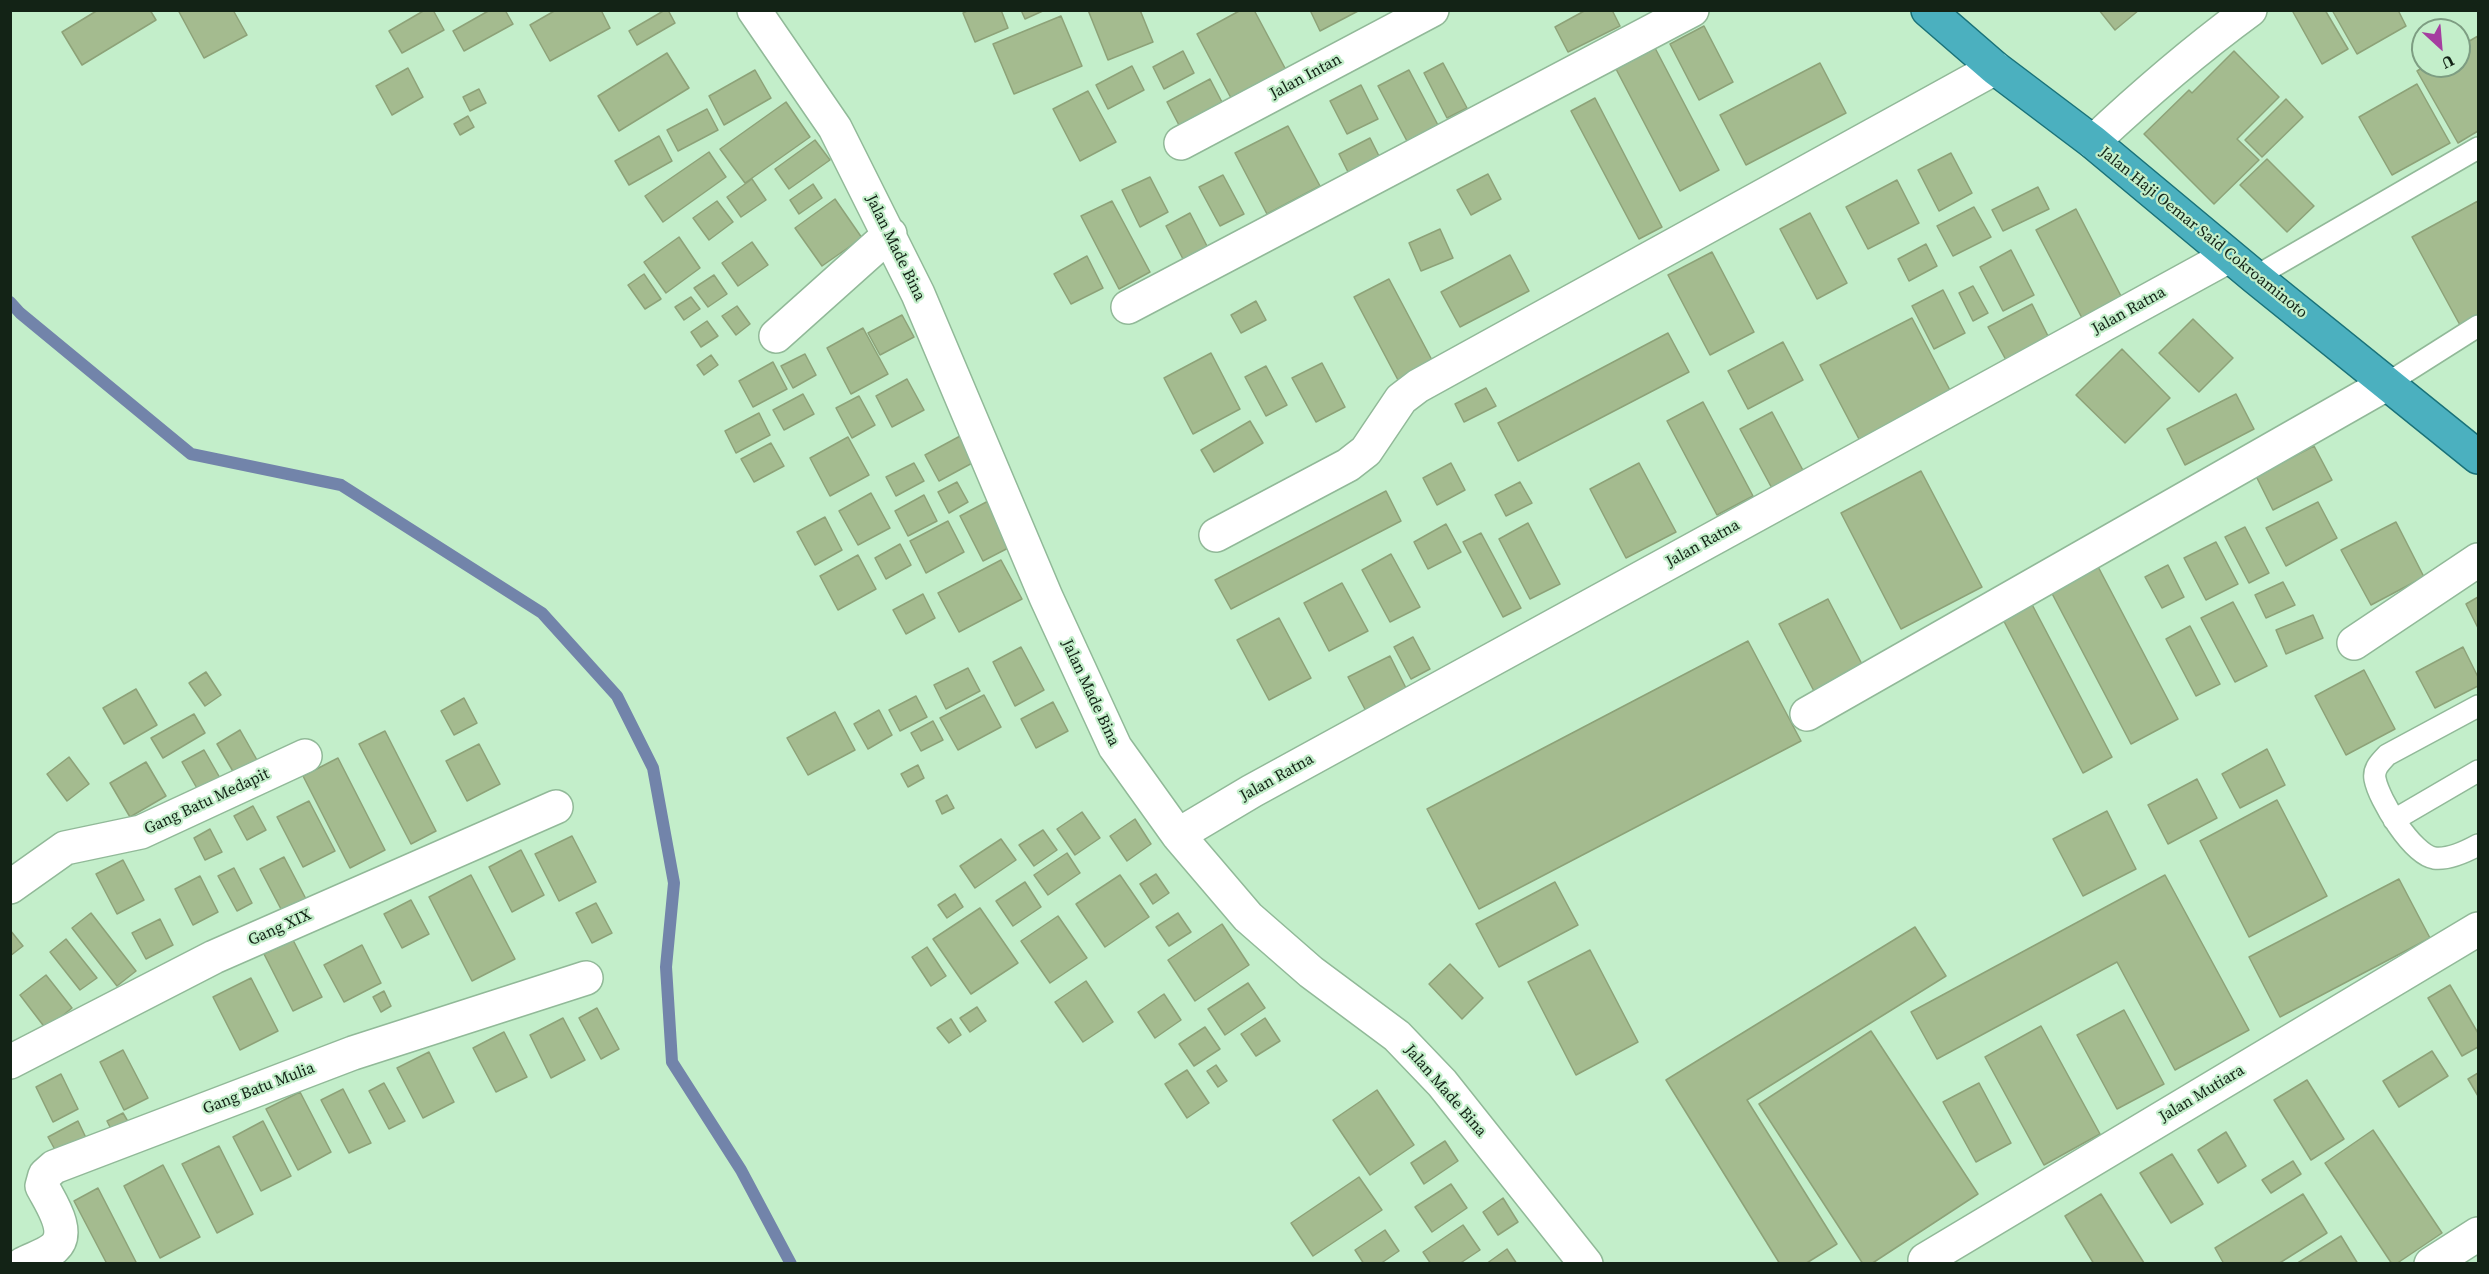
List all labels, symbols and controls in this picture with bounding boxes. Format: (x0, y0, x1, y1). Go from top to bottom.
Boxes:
north arrow (2411, 18, 2471, 78)
street label: Jalan Intan (1267, 50, 1345, 104)
text: U (2438, 50, 2458, 75)
street label: Jalan Haji Oemar Said Cokroaminoto (2095, 143, 2311, 323)
street label: Jalan Made Bina (861, 192, 929, 304)
street label: Jalan Ratna (2089, 283, 2169, 339)
street label: Jalan Ratna (1663, 516, 1743, 572)
street label: Jalan Made Bina (1057, 637, 1123, 749)
street label: Jalan Ratna (1237, 750, 1317, 806)
street label: Gang Batu Medapit (142, 765, 272, 839)
street label: Gang XIX (245, 906, 315, 950)
street label: Jalan Made Bina (1400, 1041, 1490, 1141)
street label: Gang Batu Mulia (200, 1059, 318, 1119)
street label: Jalan Mutiara (2156, 1061, 2248, 1127)

